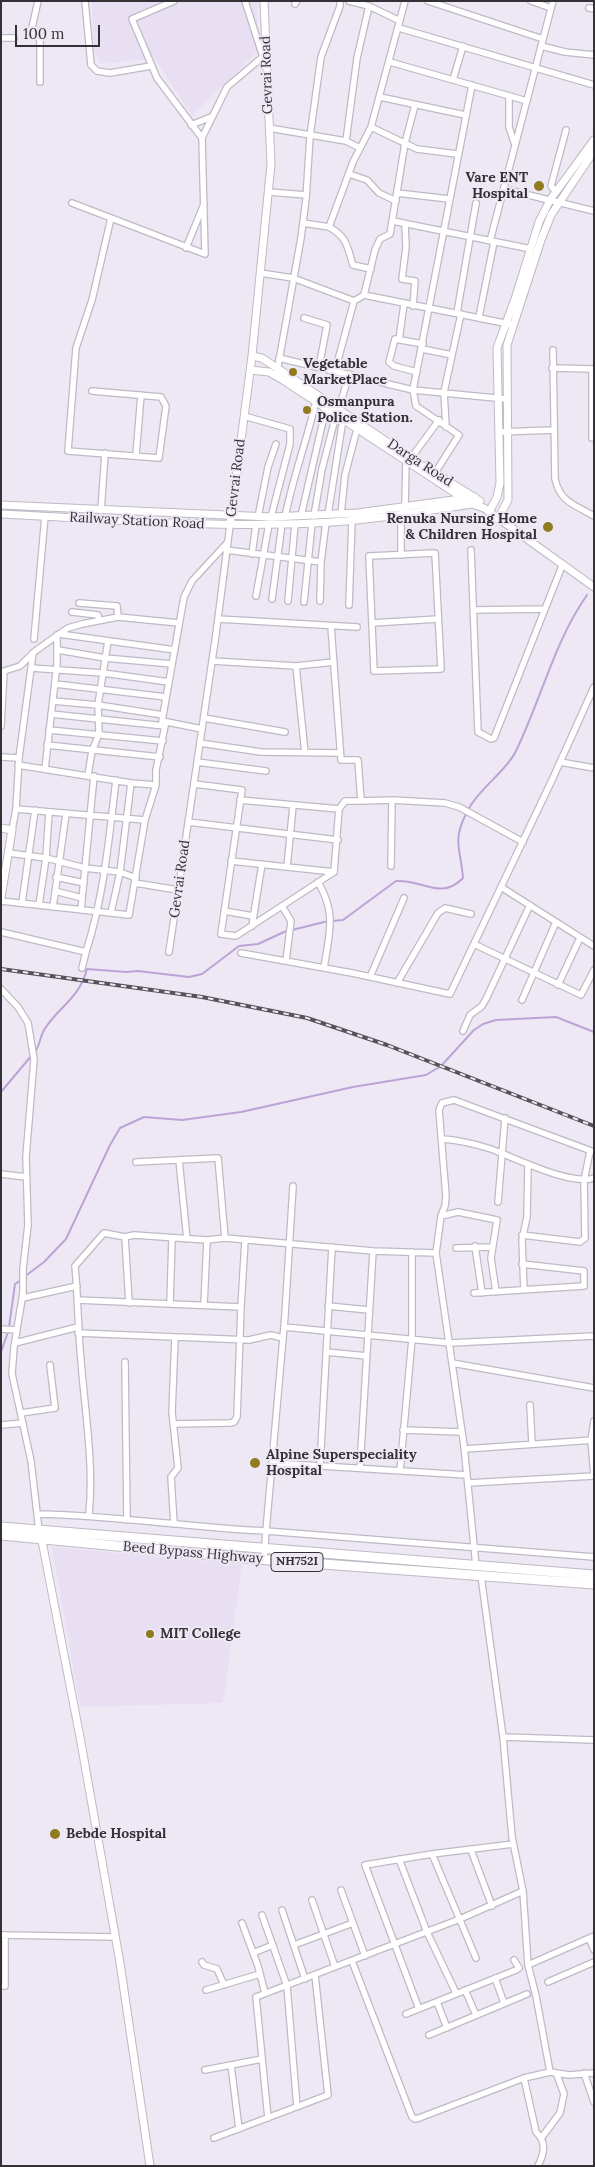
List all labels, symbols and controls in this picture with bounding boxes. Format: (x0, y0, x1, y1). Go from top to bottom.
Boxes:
scale bar (18, 15, 102, 47)
text: 100 m (23, 24, 64, 43)
street label: Gevrai Road (257, 35, 277, 115)
place label: Vare ENT Hospital (465, 170, 528, 202)
marker: Vare ENT Hospital (532, 179, 546, 193)
place label: Vegetable MarketPlace (303, 356, 387, 388)
marker: Vegetable MarketPlace (287, 366, 299, 378)
place label: Osmanpura Police Station. (317, 394, 413, 427)
marker: Osmanpura Police Station. (301, 404, 313, 416)
street label: Darga Road (384, 436, 456, 490)
street label: Gevrai Road (223, 438, 249, 518)
street label: Railway Station Road (69, 509, 205, 533)
place label: Renuka Nursing Home & Children Hospital (386, 511, 537, 544)
marker: Renuka Nursing Home & Children Hospital (541, 520, 555, 534)
street label: Gevrai Road (166, 839, 194, 919)
place label: Alpine Superspeciality Hospital (266, 1447, 417, 1480)
marker: Alpine Superspeciality Hospital (248, 1456, 262, 1470)
street label: Beed Bypass Highway (122, 1539, 264, 1567)
road number: NH752I (271, 1552, 323, 1571)
place label: MIT College (160, 1626, 241, 1642)
marker: MIT College (144, 1628, 156, 1640)
place label: Bebde Hospital (66, 1826, 166, 1842)
marker: Bebde Hospital (48, 1827, 62, 1841)

